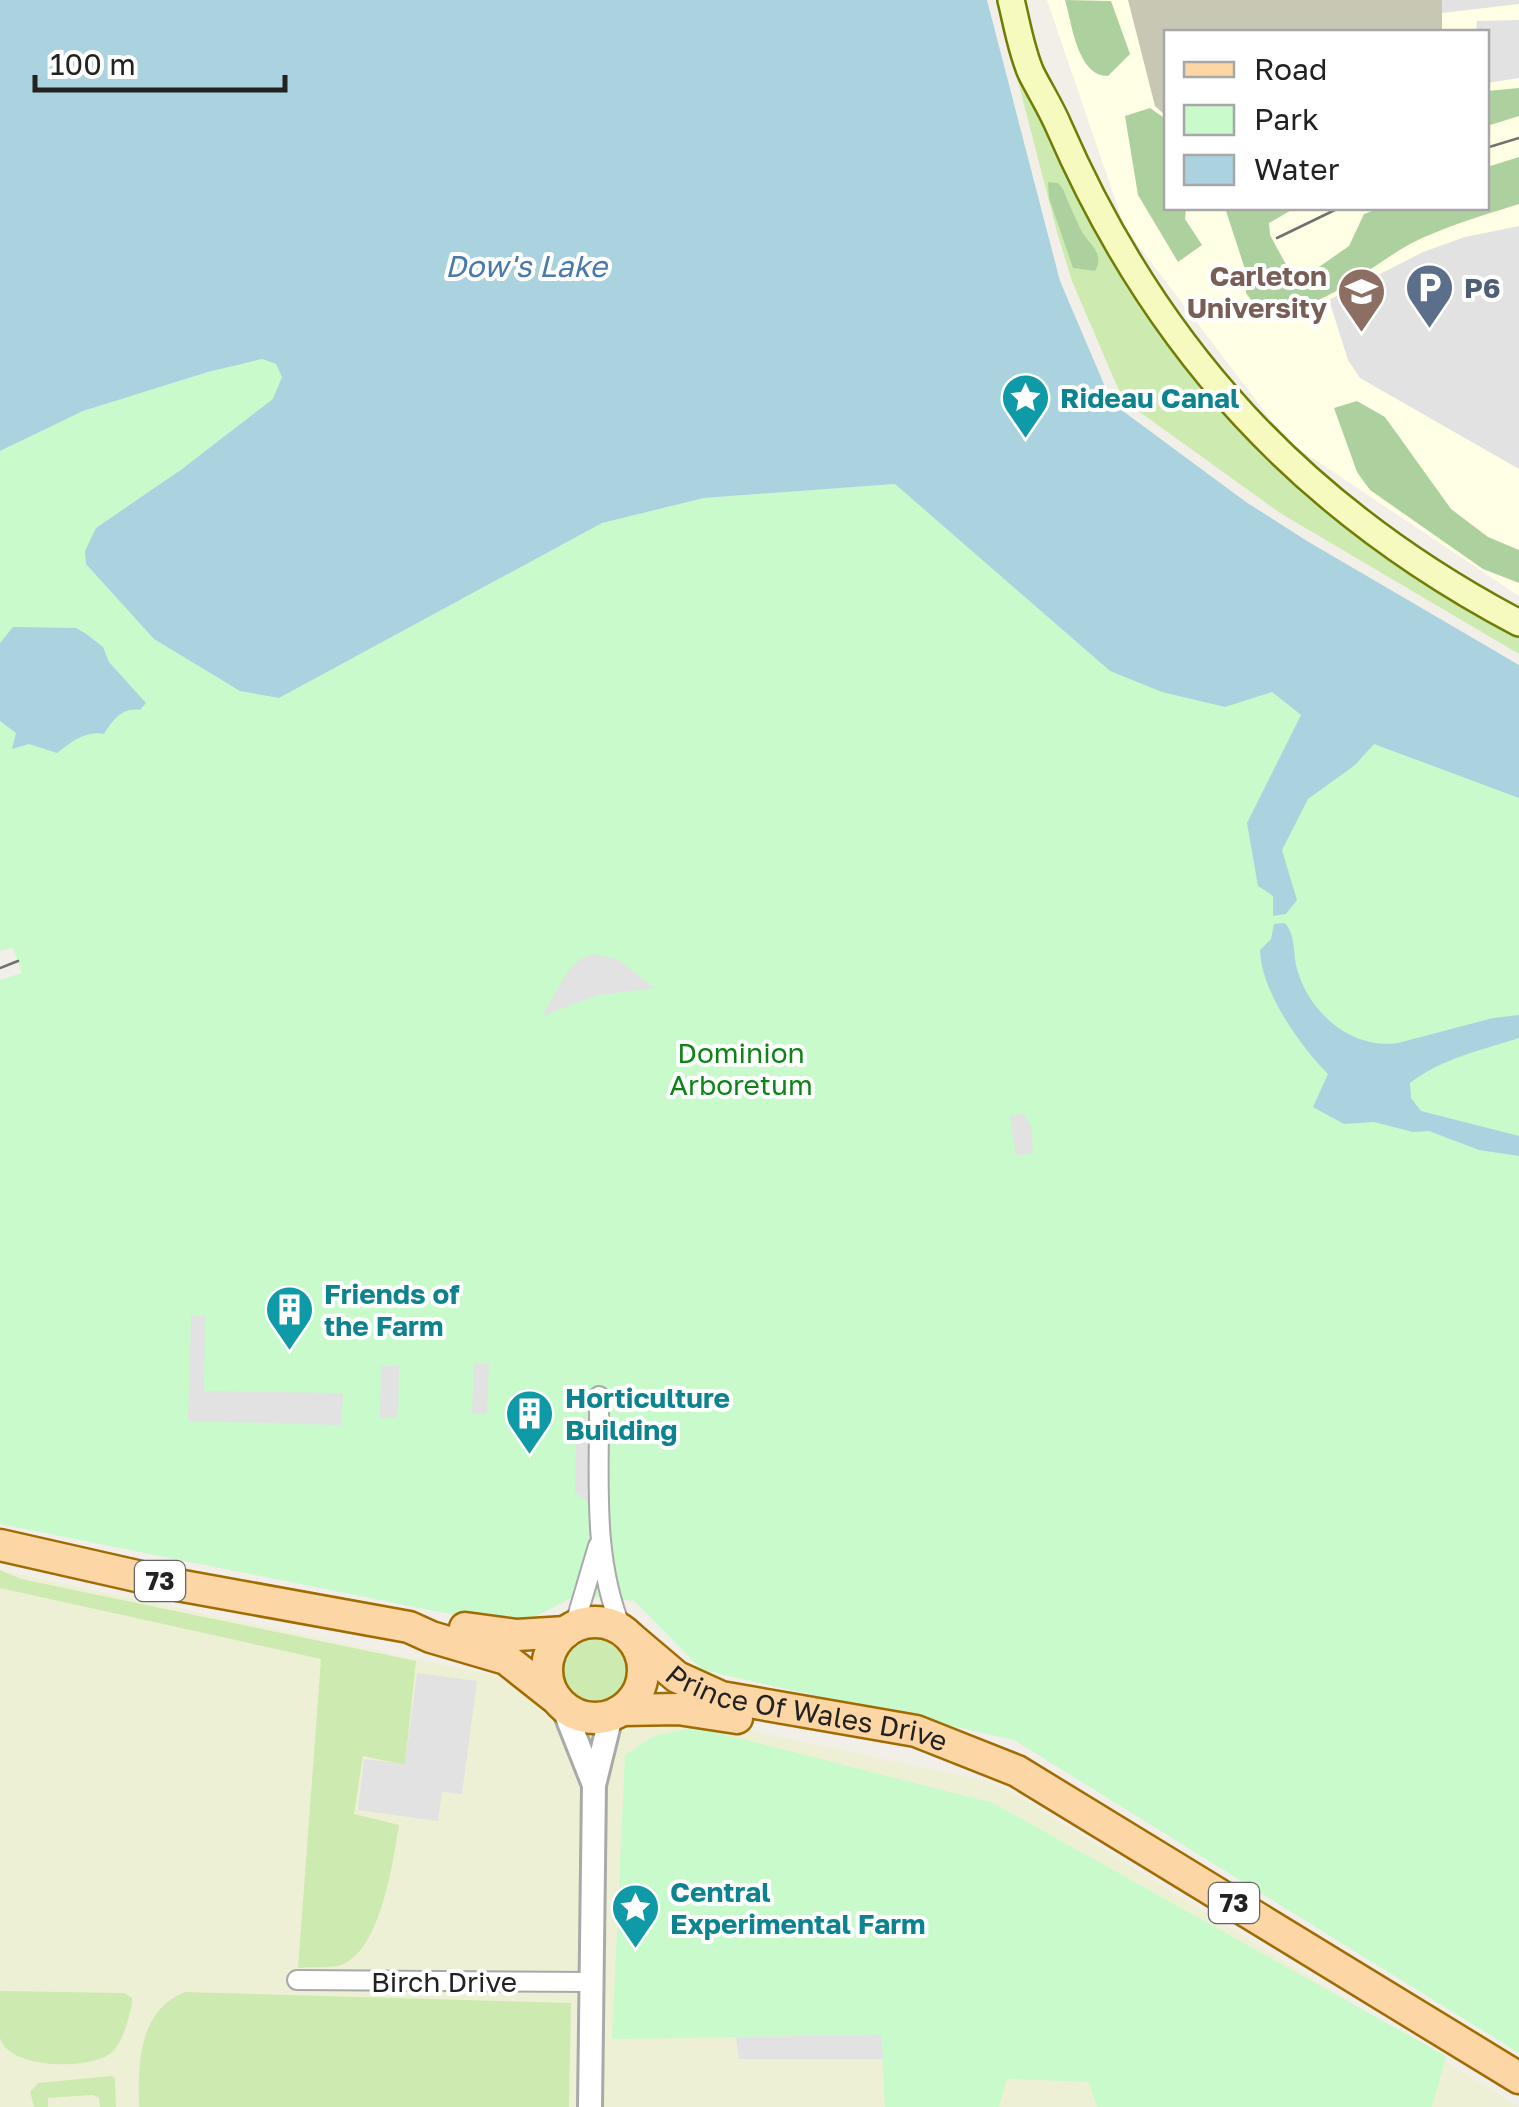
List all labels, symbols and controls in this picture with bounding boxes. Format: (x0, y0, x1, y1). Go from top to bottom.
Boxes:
scale bar (35, 30, 285, 92)
legend (1164, 30, 1489, 210)
text: 100 m (50, 46, 136, 82)
text: Road (1254, 51, 1328, 87)
text: Park (1254, 101, 1319, 137)
text: Water (1254, 151, 1340, 187)
water label: Dow's Lake (445, 248, 610, 284)
place label: Carleton University (1187, 259, 1327, 324)
parking icon: P6 (1403, 262, 1455, 330)
school or university icon: Carleton University (1336, 266, 1388, 334)
place label: P6 (1464, 271, 1501, 304)
place icon: Rideau Canal (999, 372, 1051, 440)
place label: Rideau Canal (1060, 381, 1239, 414)
park label: Dominion Arboretum (669, 1036, 813, 1101)
place label: Friends of the Farm (324, 1277, 460, 1342)
building icon: Friends of the Farm (263, 1284, 315, 1352)
place label: Horticulture Building (565, 1381, 730, 1446)
building icon: Horticulture Building (504, 1388, 556, 1456)
road number: 73 (135, 1561, 185, 1601)
street label: Prince Of Wales Drive (659, 1658, 953, 1758)
place label: Central Experimental Farm (670, 1875, 926, 1940)
place icon: Central Experimental Farm (609, 1882, 661, 1950)
road number: 73 (1209, 1883, 1259, 1923)
street label: Birch Drive (371, 1965, 517, 1998)

